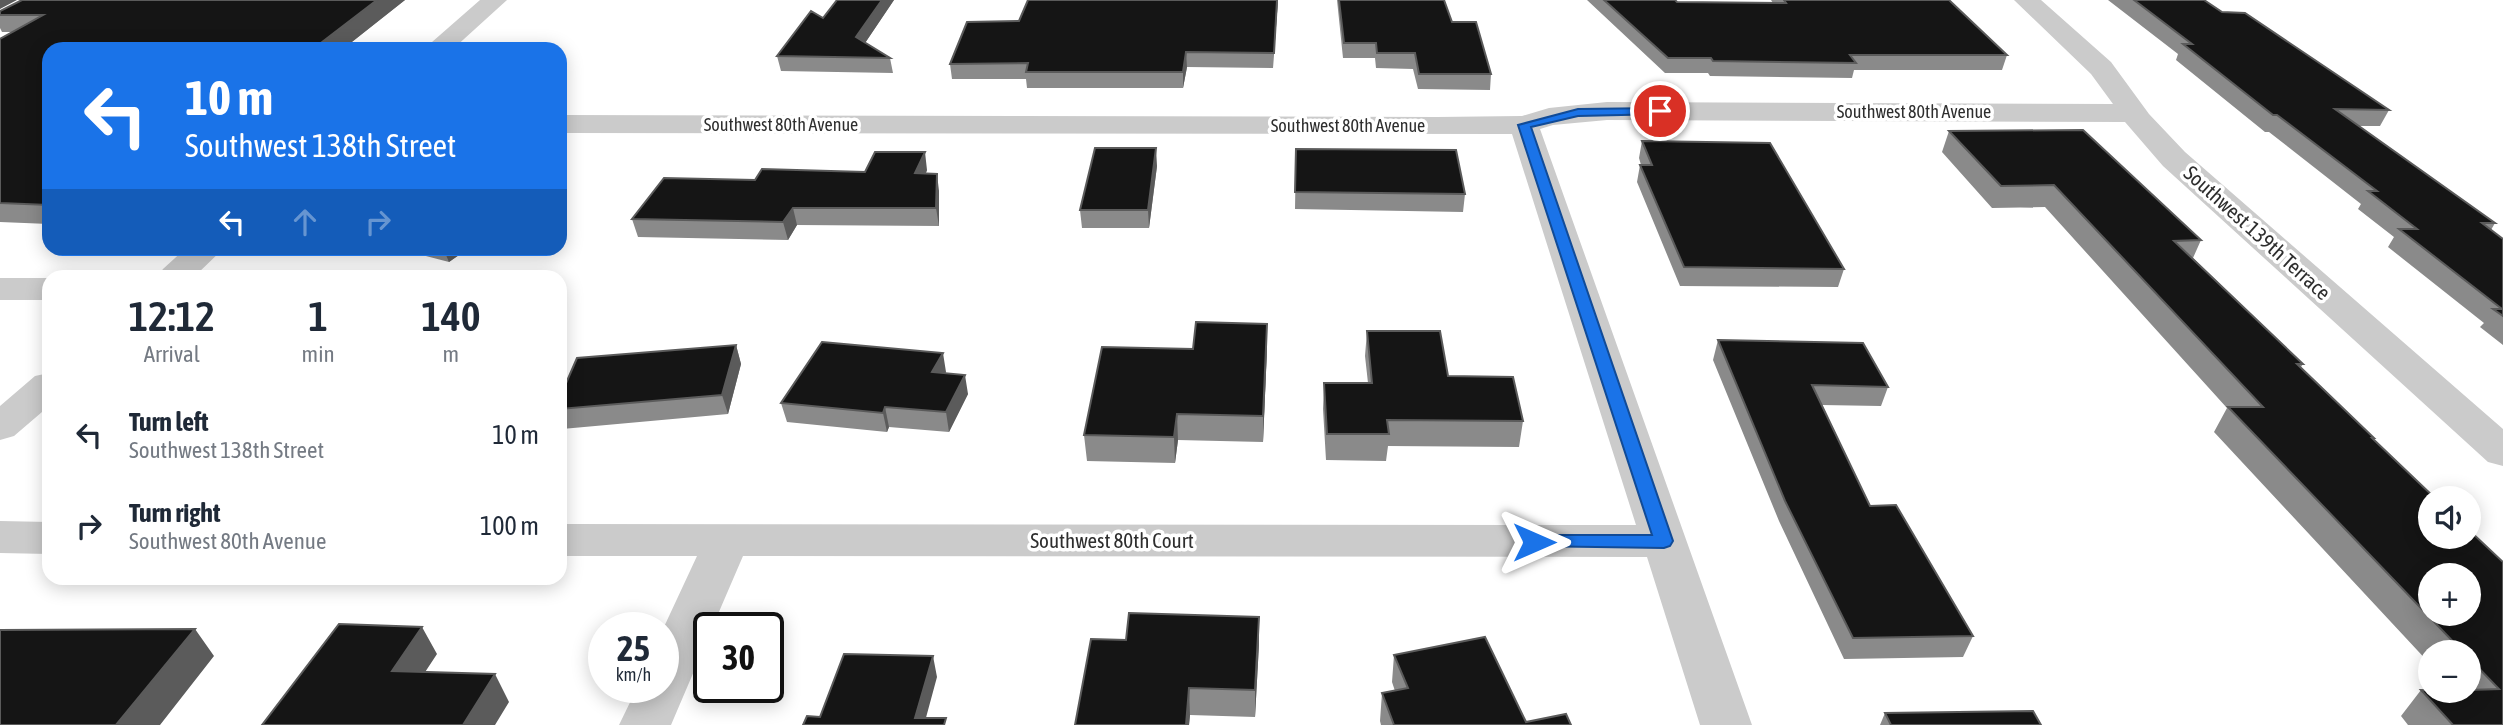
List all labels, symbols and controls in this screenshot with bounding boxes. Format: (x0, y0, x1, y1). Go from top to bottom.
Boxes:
text: 10 m (185, 69, 273, 125)
icon: left (70, 70, 161, 161)
pin (1630, 81, 1690, 141)
icon: arrive (1641, 92, 1679, 130)
street label: Southwest 80th Avenue (1837, 101, 1991, 122)
street label: Southwest 80th Avenue (704, 114, 858, 135)
street label: Southwest 80th Avenue (1271, 115, 1425, 136)
text: Southwest 138th Street (185, 127, 456, 164)
street label: Southwest 139th Terrace (2180, 160, 2336, 304)
icon: left (213, 203, 251, 241)
icon: ahead (286, 203, 324, 241)
icon: right (359, 203, 397, 241)
text: 12:12 (129, 292, 215, 340)
text: 1 (308, 292, 328, 340)
text: 140 (421, 292, 480, 340)
text: Arrival (144, 341, 200, 367)
text: min (302, 341, 335, 367)
text: m (443, 341, 459, 367)
text: Turn left (129, 407, 209, 437)
icon: left (70, 416, 108, 454)
text: 10 m (492, 420, 539, 450)
text: Southwest 138th Street (129, 437, 324, 463)
map controls (2418, 486, 2481, 703)
button: sound (2418, 486, 2481, 549)
text: Turn right (129, 498, 220, 528)
position arrow (1497, 505, 1571, 579)
icon: right (70, 507, 108, 545)
text: 100 m (480, 511, 539, 541)
text: Southwest 80th Avenue (129, 528, 326, 554)
street label: Southwest 80th Court (1030, 528, 1194, 552)
button: + (2418, 563, 2481, 626)
speed limit sign: 30 (693, 612, 784, 703)
text: 25 (617, 628, 650, 668)
button: − (2418, 640, 2481, 703)
text: km/h (616, 664, 651, 685)

